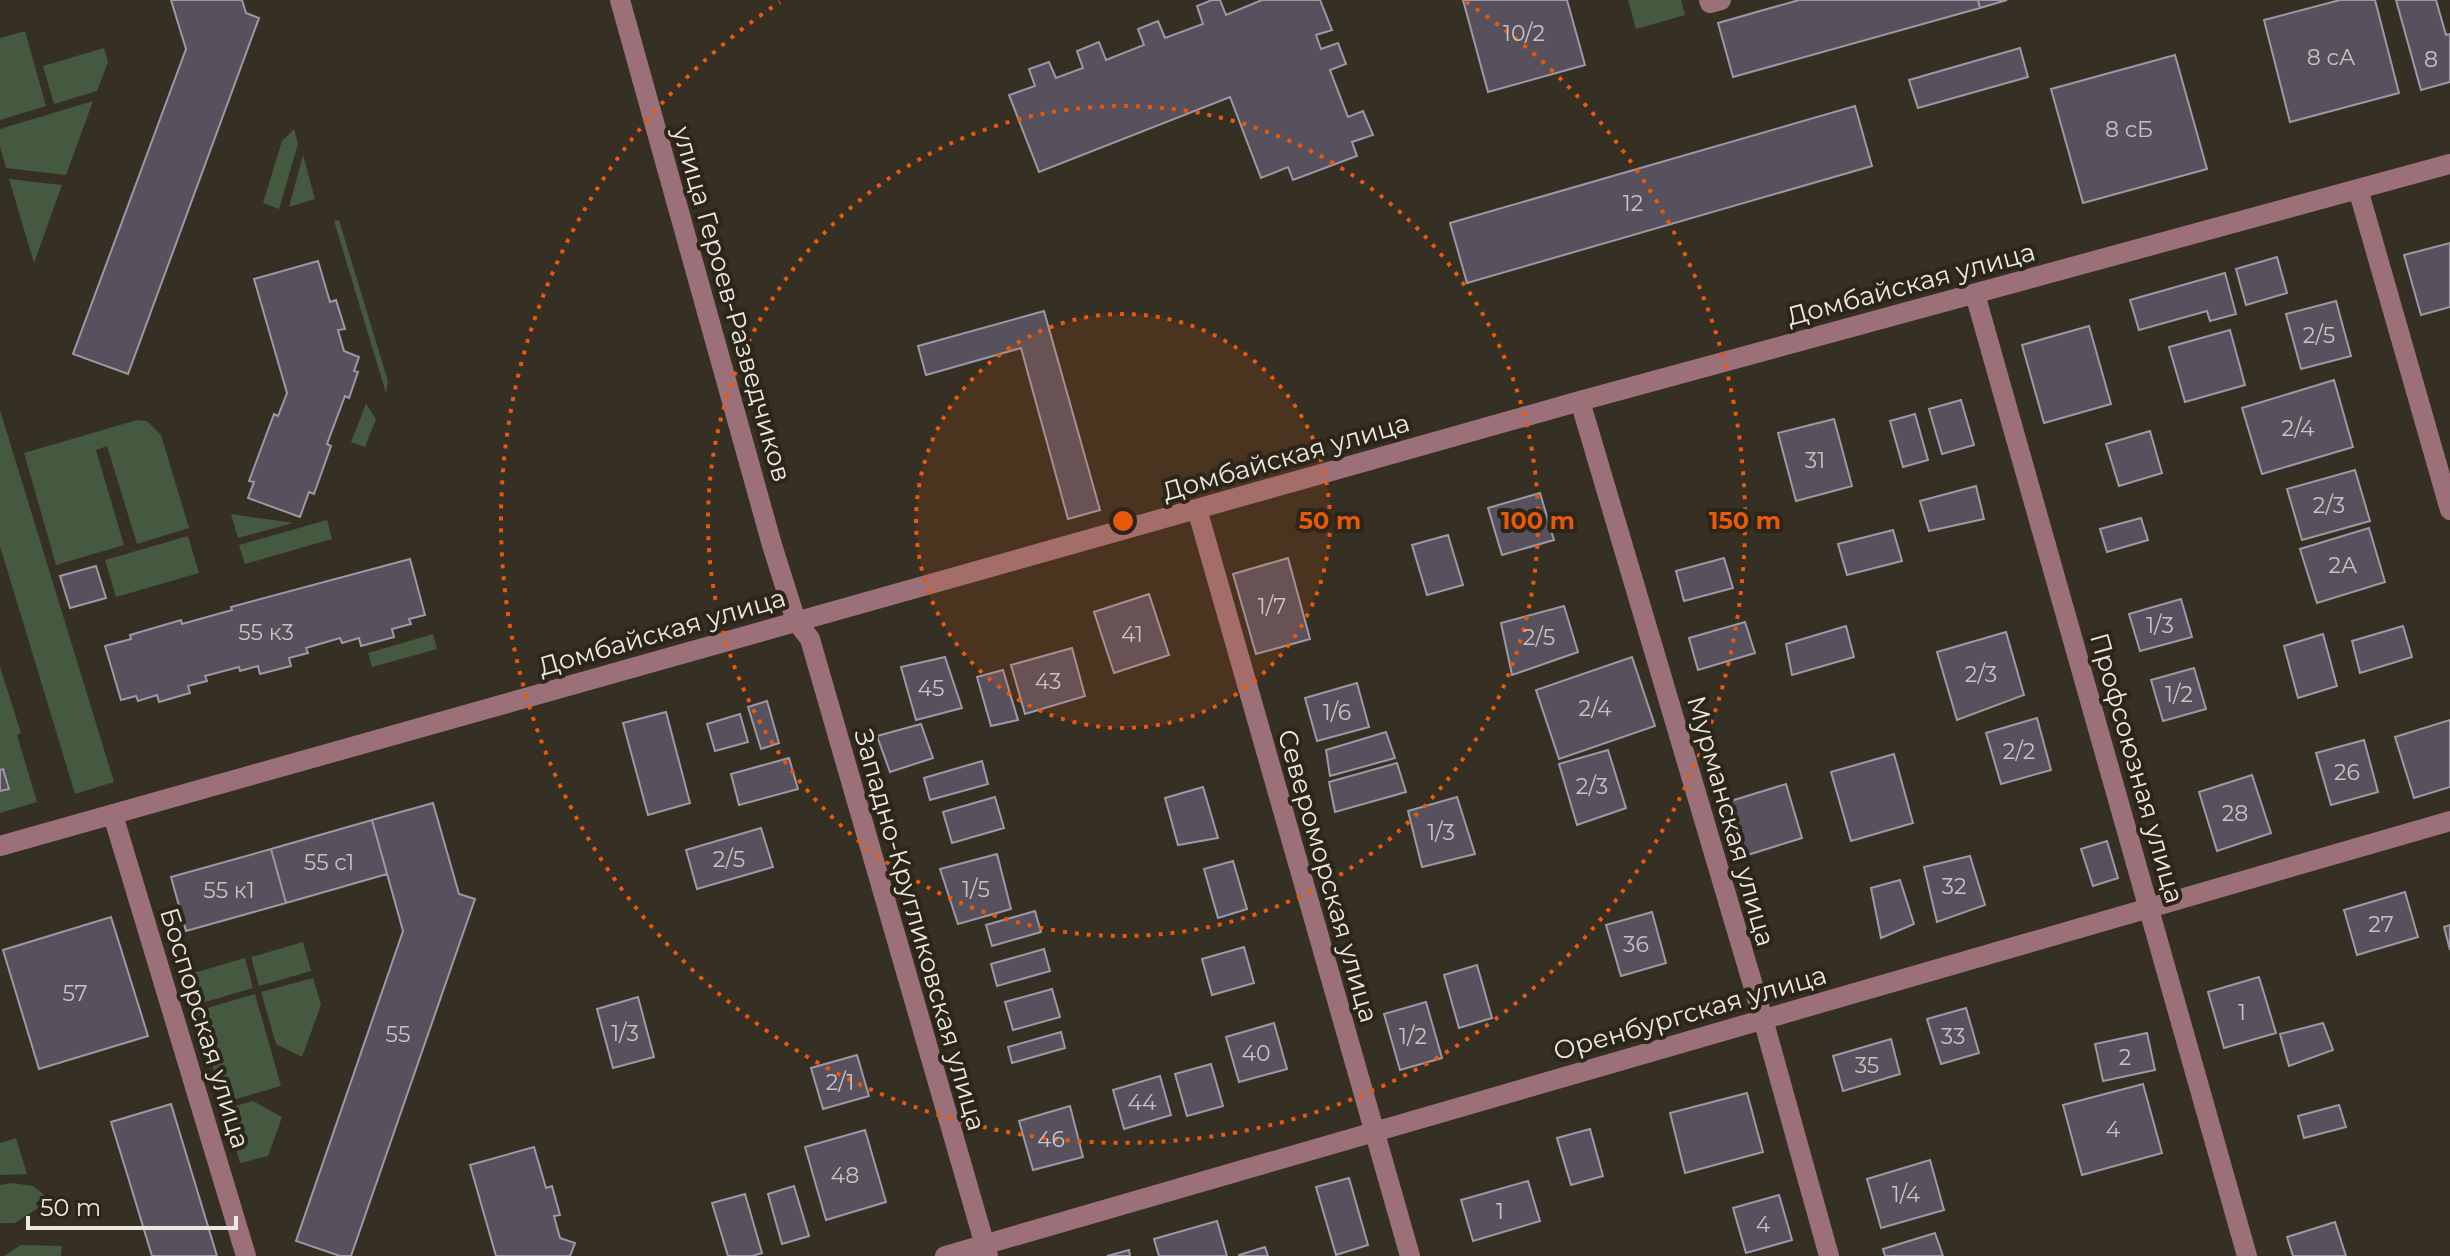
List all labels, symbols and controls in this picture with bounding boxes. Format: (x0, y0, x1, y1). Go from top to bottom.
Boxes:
house number: 10/2 (1503, 20, 1545, 47)
house number: 8 сА (2307, 44, 2356, 71)
house number: 8 (2424, 46, 2438, 73)
house number: 8 сБ (2105, 116, 2153, 143)
street label: улица Героев-Разведчиков (666, 122, 798, 485)
house number: 12 (1623, 190, 1643, 217)
street label: Домбайская улица (1783, 235, 2039, 333)
house number: 2/5 (2303, 322, 2335, 349)
street label: Домбайская улица (1159, 406, 1413, 508)
house number: 2/4 (2281, 415, 2315, 442)
house number: 31 (1805, 447, 1825, 474)
house number: 2/3 (2313, 492, 2345, 519)
text: 50 m (1299, 506, 1361, 535)
text: 100 m (1501, 506, 1575, 535)
text: 150 m (1709, 506, 1781, 535)
centre of rings (1109, 507, 1137, 535)
house number: 2А (2329, 552, 2358, 579)
street label: Домбайская улица (535, 581, 789, 683)
house number: 1/7 (1258, 593, 1286, 620)
house number: 1/3 (2146, 612, 2174, 639)
house number: 55 к3 (238, 619, 294, 646)
house number: 41 (1121, 621, 1143, 648)
house number: 2/5 (1523, 624, 1555, 651)
street label: Профсоюзная улица (2083, 629, 2191, 907)
house number: 2/3 (1965, 661, 1997, 688)
house number: 43 (1035, 668, 1061, 695)
house number: 45 (918, 675, 944, 702)
house number: 1/2 (2165, 681, 2193, 708)
street label: Мурманская улица (1680, 692, 1782, 950)
house number: 2/4 (1578, 695, 1612, 722)
house number: 1/6 (1323, 699, 1351, 726)
street label: Западно-Кругликовская улица (847, 725, 993, 1135)
street label: Североморская улица (1271, 726, 1385, 1026)
house number: 2/2 (2003, 738, 2035, 765)
house number: 26 (2334, 759, 2360, 786)
house number: 2/3 (1576, 773, 1608, 800)
house number: 28 (2222, 800, 2248, 827)
house number: 1/3 (1427, 819, 1455, 846)
house number: 2/5 (713, 846, 745, 873)
house number: 55 с1 (304, 849, 354, 876)
house number: 32 (1942, 873, 1966, 900)
house number: 1/5 (962, 876, 990, 903)
house number: 55 к1 (203, 877, 255, 904)
street label: Боспорская улица (153, 904, 257, 1152)
house number: 27 (2368, 911, 2394, 938)
house number: 36 (1623, 931, 1649, 958)
street label: Оренбургская улица (1550, 959, 1830, 1067)
house number: 57 (62, 980, 88, 1007)
house number: 1 (2238, 999, 2246, 1026)
house number: 1/3 (611, 1020, 639, 1047)
house number: 55 (386, 1021, 410, 1048)
house number: 1/2 (1399, 1023, 1427, 1050)
house number: 33 (1941, 1023, 1965, 1050)
house number: 40 (1241, 1040, 1271, 1067)
house number: 2 (2119, 1044, 2131, 1071)
house number: 35 (1855, 1052, 1879, 1079)
house number: 2/1 (826, 1069, 854, 1096)
house number: 44 (1127, 1089, 1157, 1116)
house number: 4 (2106, 1116, 2121, 1143)
house number: 46 (1037, 1126, 1065, 1153)
house number: 48 (831, 1162, 859, 1189)
scale bar (28, 1180, 236, 1230)
house number: 1/4 (1892, 1181, 1921, 1208)
text: 50 m (40, 1193, 101, 1222)
house number: 1 (1496, 1198, 1504, 1225)
house number: 4 (1756, 1211, 1771, 1238)

